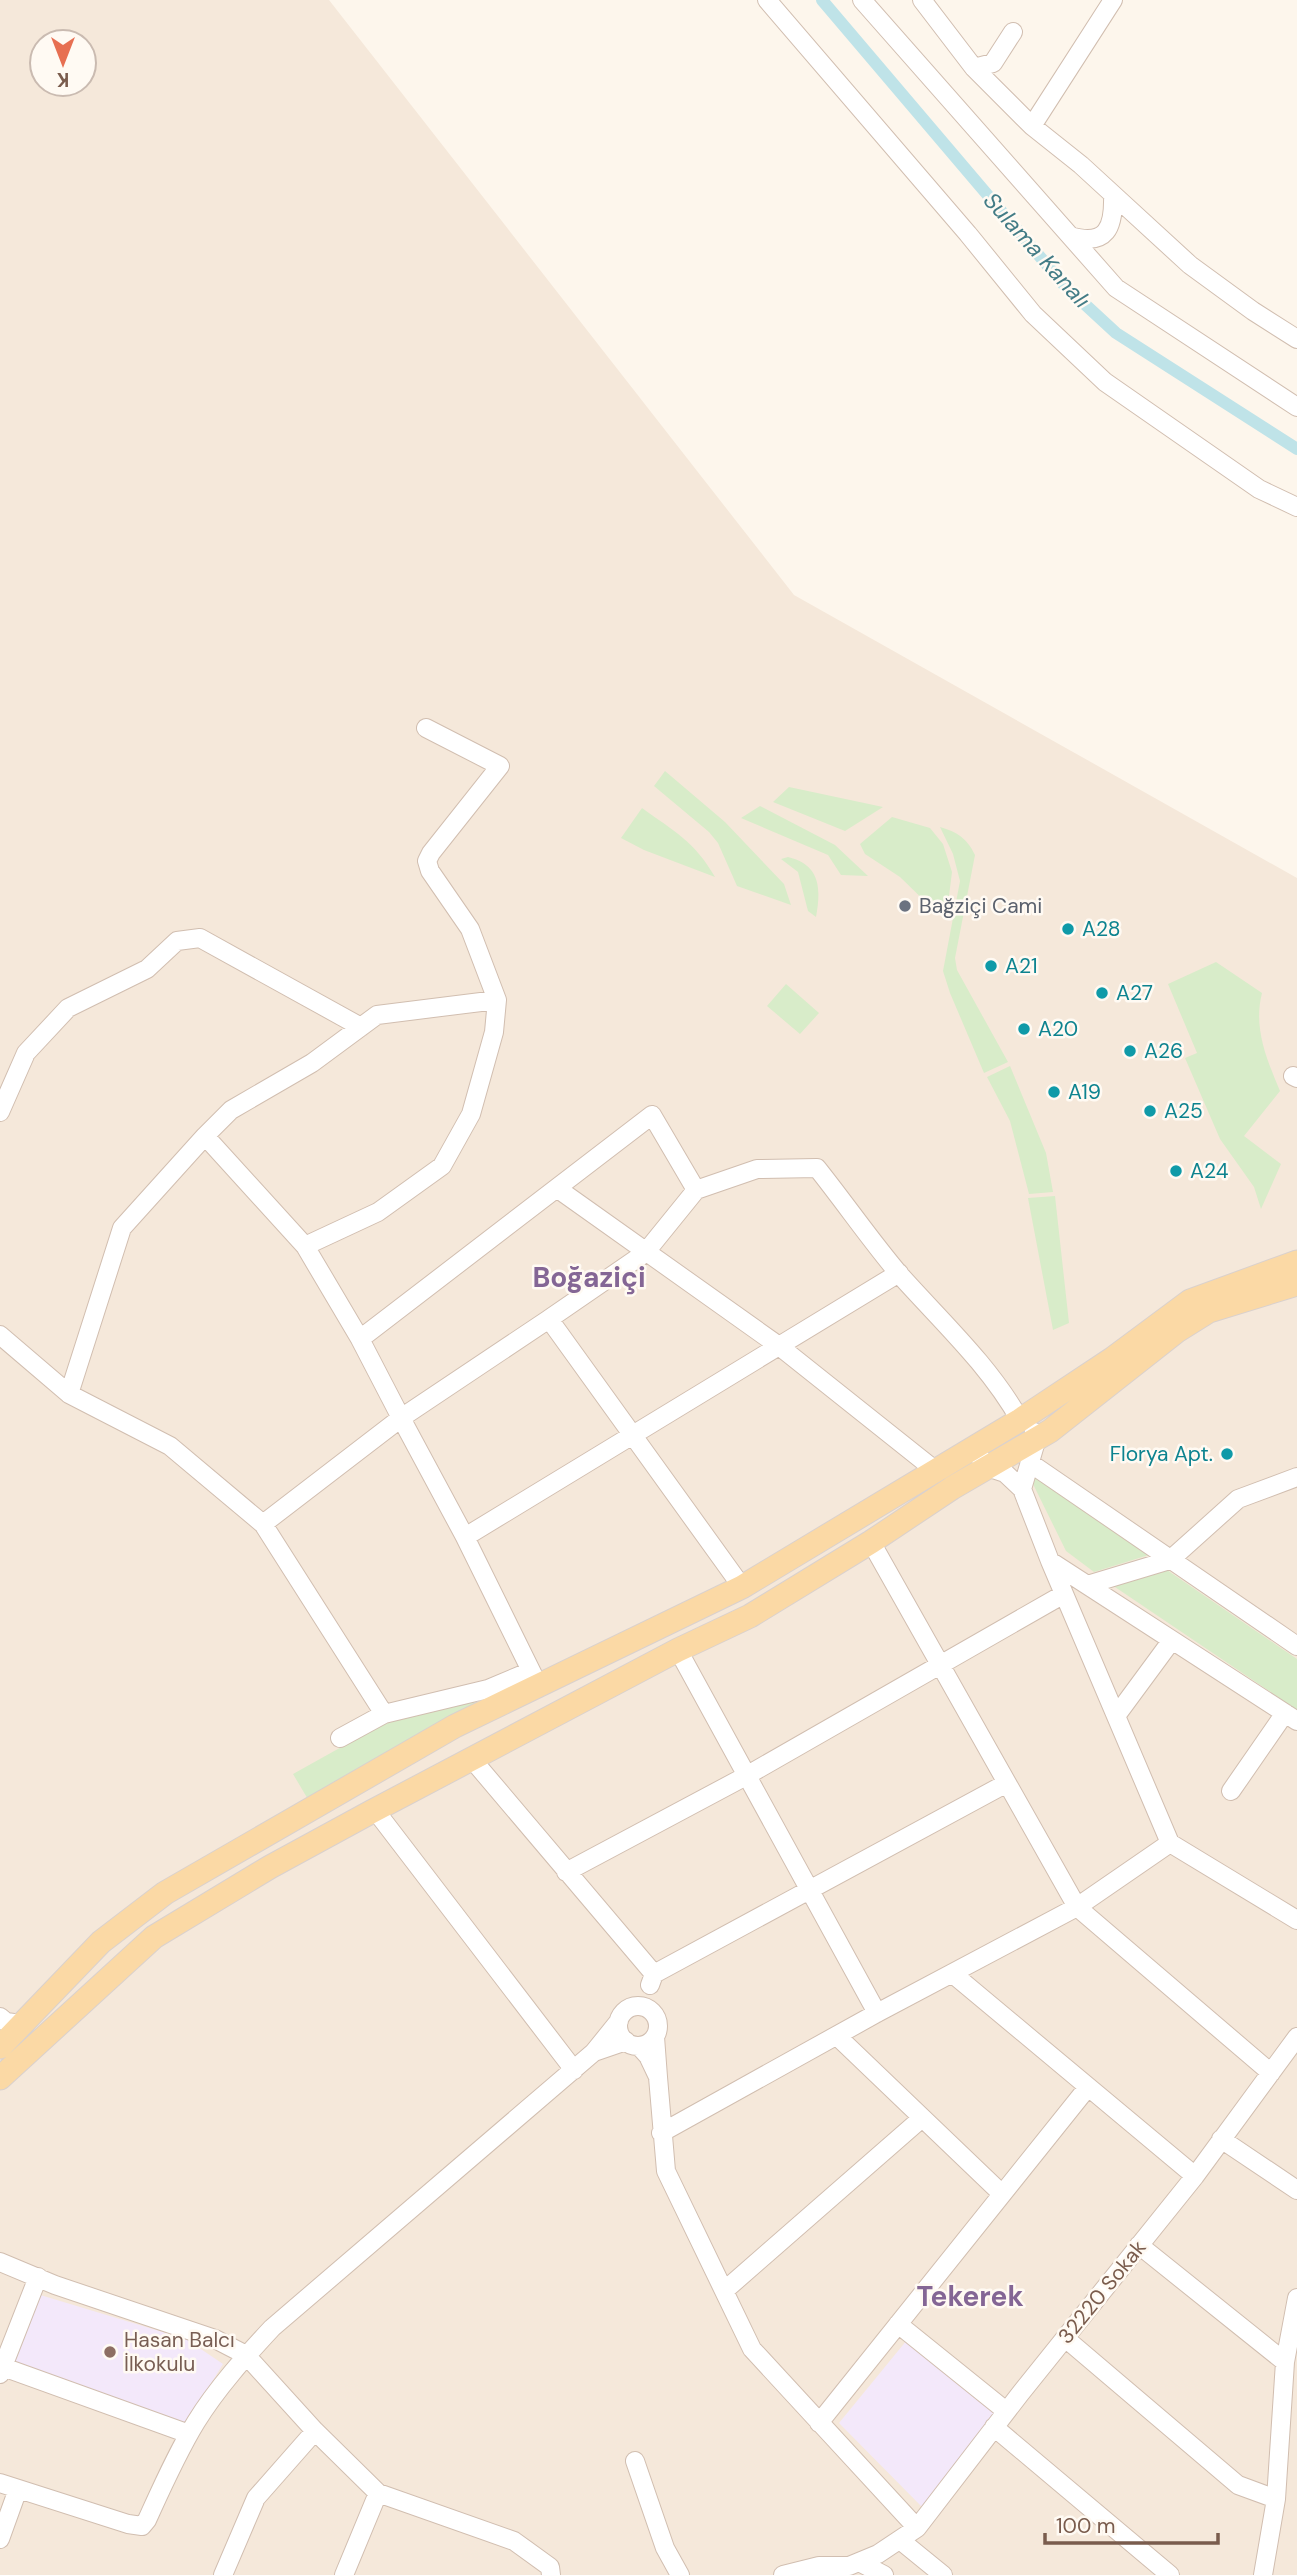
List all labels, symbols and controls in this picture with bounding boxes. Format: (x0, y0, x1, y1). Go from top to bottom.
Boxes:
north arrow (28, 28, 98, 98)
text: K (57, 67, 69, 92)
water label: Sulama Kanalı (977, 186, 1097, 314)
place label: Bağziçi Cami (919, 892, 1042, 920)
marker: Bağziçi Cami (897, 898, 913, 914)
place label: A28 (1082, 915, 1120, 943)
marker: A28 (1060, 921, 1076, 937)
place label: A21 (1005, 952, 1038, 980)
marker: A21 (983, 958, 999, 974)
place label: A27 (1116, 979, 1153, 1007)
marker: A27 (1094, 985, 1110, 1001)
place label: A20 (1038, 1015, 1078, 1043)
marker: A20 (1016, 1021, 1032, 1037)
place label: A26 (1144, 1037, 1183, 1065)
marker: A26 (1122, 1043, 1138, 1059)
place label: A19 (1068, 1078, 1101, 1106)
marker: A19 (1046, 1084, 1062, 1100)
place label: A25 (1164, 1097, 1203, 1125)
marker: A25 (1142, 1103, 1158, 1119)
place label: A24 (1190, 1157, 1229, 1185)
marker: A24 (1168, 1163, 1184, 1179)
district label: Boğaziçi (532, 1259, 646, 1296)
place label: Florya Apt. (1110, 1440, 1213, 1468)
marker: Florya Apt. (1219, 1446, 1235, 1462)
street label: 32220 Sokak (1052, 2234, 1153, 2350)
district label: Tekerek (916, 2278, 1024, 2315)
place label: Hasan Balcı İlkokulu (124, 2326, 235, 2378)
marker: Hasan Balcı İlkokulu (102, 2344, 118, 2360)
scale bar (1045, 2502, 1218, 2546)
text: 100 m (1056, 2512, 1116, 2540)

